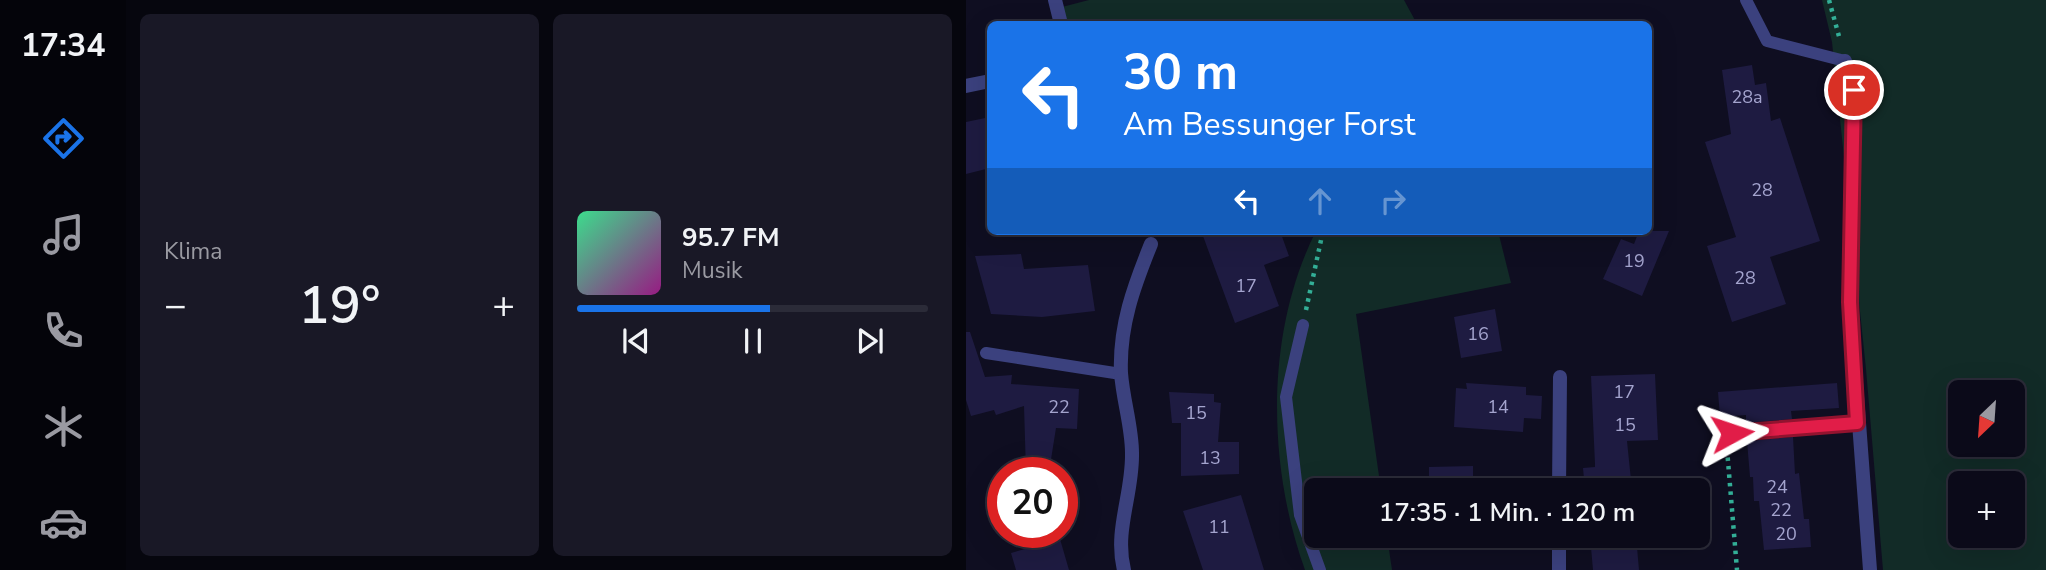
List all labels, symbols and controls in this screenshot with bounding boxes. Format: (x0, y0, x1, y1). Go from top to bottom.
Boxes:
text: 17:34 (21, 24, 105, 67)
text: 30 m (1123, 39, 1238, 106)
icon: left (1008, 49, 1099, 140)
pin (1824, 60, 1884, 120)
icon: arrive (1835, 71, 1873, 109)
house number: 28a (1731, 85, 1763, 109)
text: Am Bessunger Forst (1123, 103, 1415, 146)
icon: directions (39, 114, 88, 163)
house number: 28 (1751, 178, 1773, 202)
icon: left (1228, 182, 1266, 220)
icon: ahead (1301, 182, 1339, 220)
icon: right (1374, 182, 1412, 220)
icon: music (39, 210, 88, 259)
text: 95.7 FM (682, 220, 779, 255)
text: Klima (164, 236, 222, 267)
house number: 19 (1623, 249, 1645, 273)
text: Musik (682, 255, 742, 286)
house number: 28 (1734, 266, 1756, 290)
text: 19° (299, 270, 380, 341)
house number: 17 (1235, 274, 1257, 298)
text: − (164, 280, 187, 331)
text: + (492, 280, 515, 331)
icon: phone (39, 306, 88, 355)
icon: previous (617, 322, 655, 360)
icon: pause (734, 322, 772, 360)
icon: next (851, 322, 889, 360)
house number: 16 (1467, 322, 1489, 346)
house number: 17 (1613, 380, 1635, 404)
north arrow (1948, 380, 2025, 457)
map controls (1948, 380, 2025, 548)
house number: 22 (1048, 395, 1070, 419)
house number: 14 (1487, 395, 1509, 419)
position arrow (1695, 396, 1769, 470)
house number: 15 (1185, 401, 1207, 425)
icon: climate (39, 402, 88, 451)
house number: 15 (1614, 413, 1636, 437)
house number: 13 (1199, 446, 1221, 470)
speed limit sign: 20 (987, 457, 1078, 548)
button: + (1948, 471, 2025, 548)
house number: 24 (1766, 475, 1788, 499)
text: 17:35 · 1 Min. · 120 m (1379, 495, 1635, 530)
icon: car (39, 498, 88, 547)
house number: 22 (1770, 498, 1792, 522)
house number: 11 (1208, 515, 1230, 539)
house number: 20 (1775, 522, 1797, 546)

